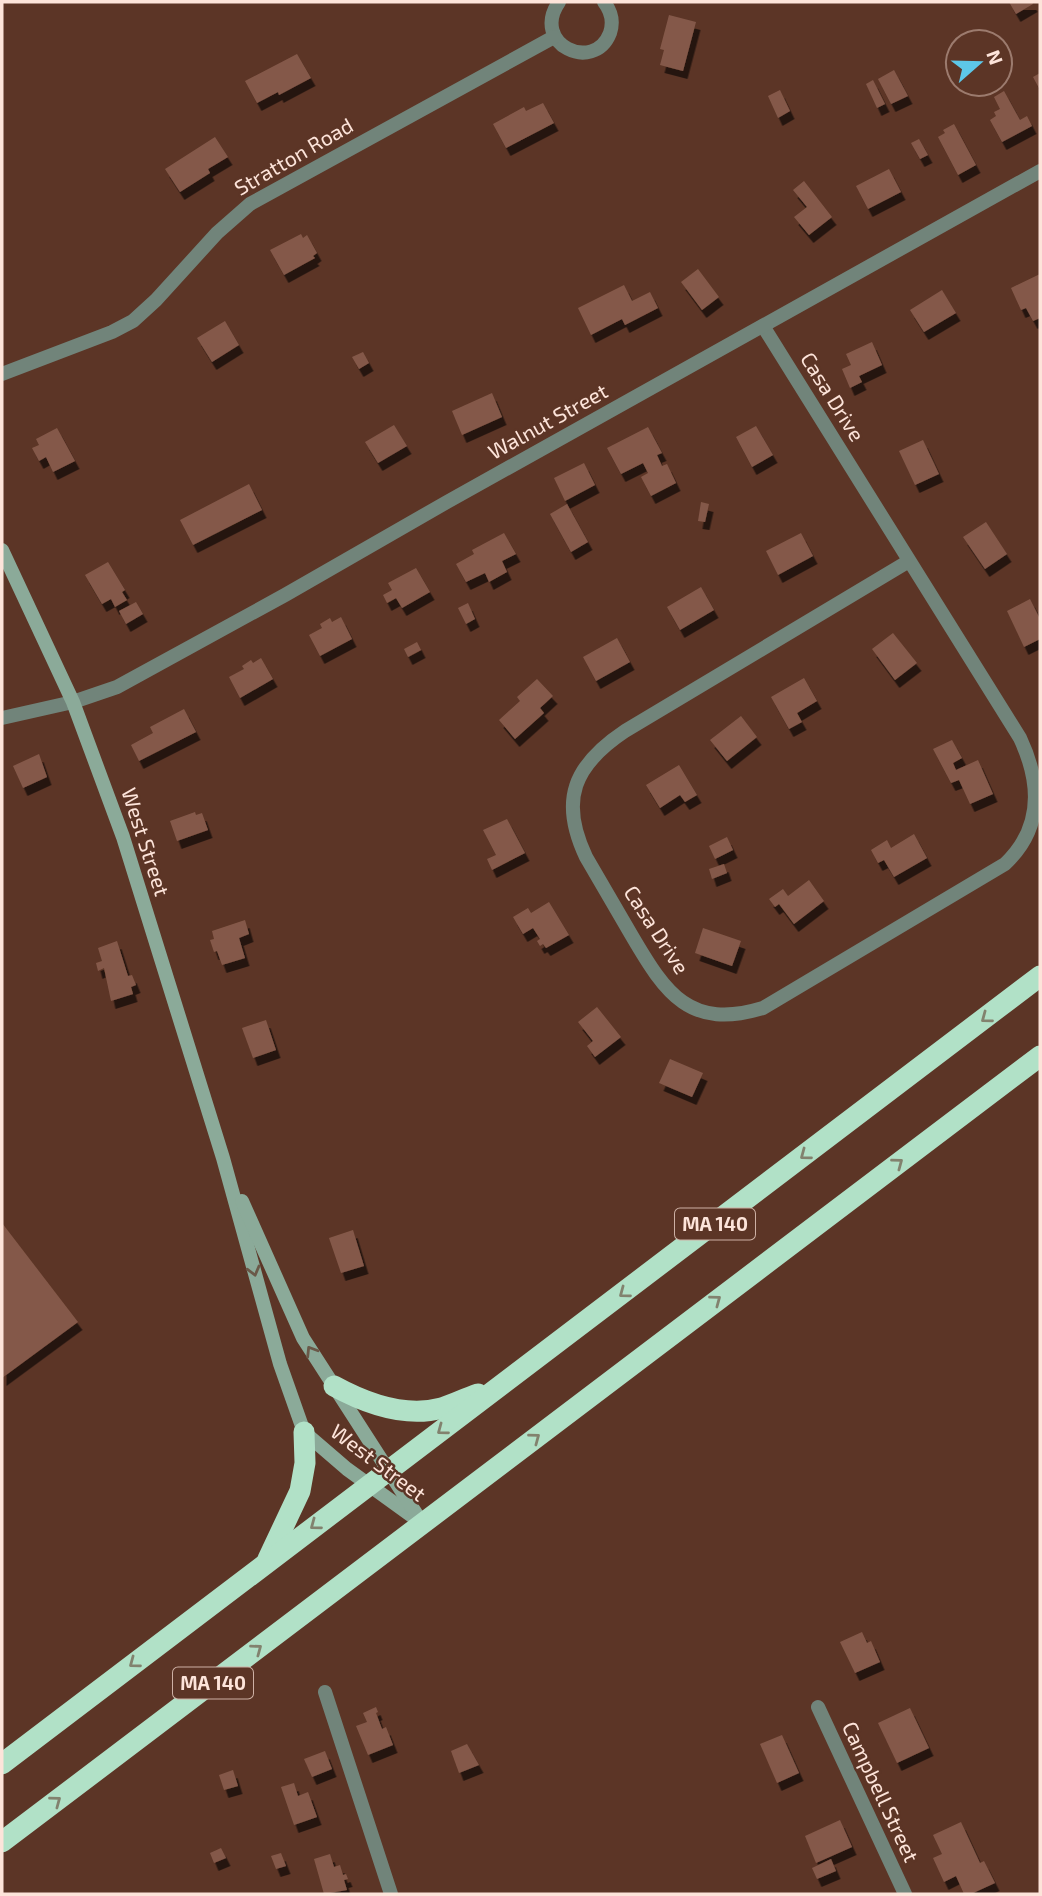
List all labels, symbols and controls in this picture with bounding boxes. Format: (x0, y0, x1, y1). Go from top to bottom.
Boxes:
north arrow (944, 28, 1014, 98)
text: N (982, 47, 1009, 67)
street label: Stratton Road (229, 112, 357, 200)
street label: Casa Drive (796, 347, 870, 445)
street label: Walnut Street (483, 378, 611, 464)
street label: West Street (117, 784, 176, 899)
street label: Casa Drive (619, 880, 695, 978)
one-way arrow (981, 1009, 994, 1022)
one-way arrow (800, 1147, 813, 1160)
one-way arrow (890, 1159, 903, 1171)
road number: MA 140 (675, 1208, 755, 1240)
one-way arrow (246, 1265, 260, 1277)
one-way arrow (619, 1285, 632, 1298)
one-way arrow (709, 1295, 721, 1308)
one-way arrow (307, 1346, 320, 1359)
street label: West Street (326, 1418, 431, 1506)
one-way arrow (437, 1421, 450, 1434)
one-way arrow (528, 1433, 540, 1446)
one-way arrow (310, 1517, 323, 1530)
one-way arrow (250, 1645, 262, 1658)
one-way arrow (130, 1655, 142, 1668)
road number: MA 140 (173, 1667, 253, 1698)
street label: Campbell Street (838, 1717, 925, 1866)
one-way arrow (48, 1797, 61, 1809)

